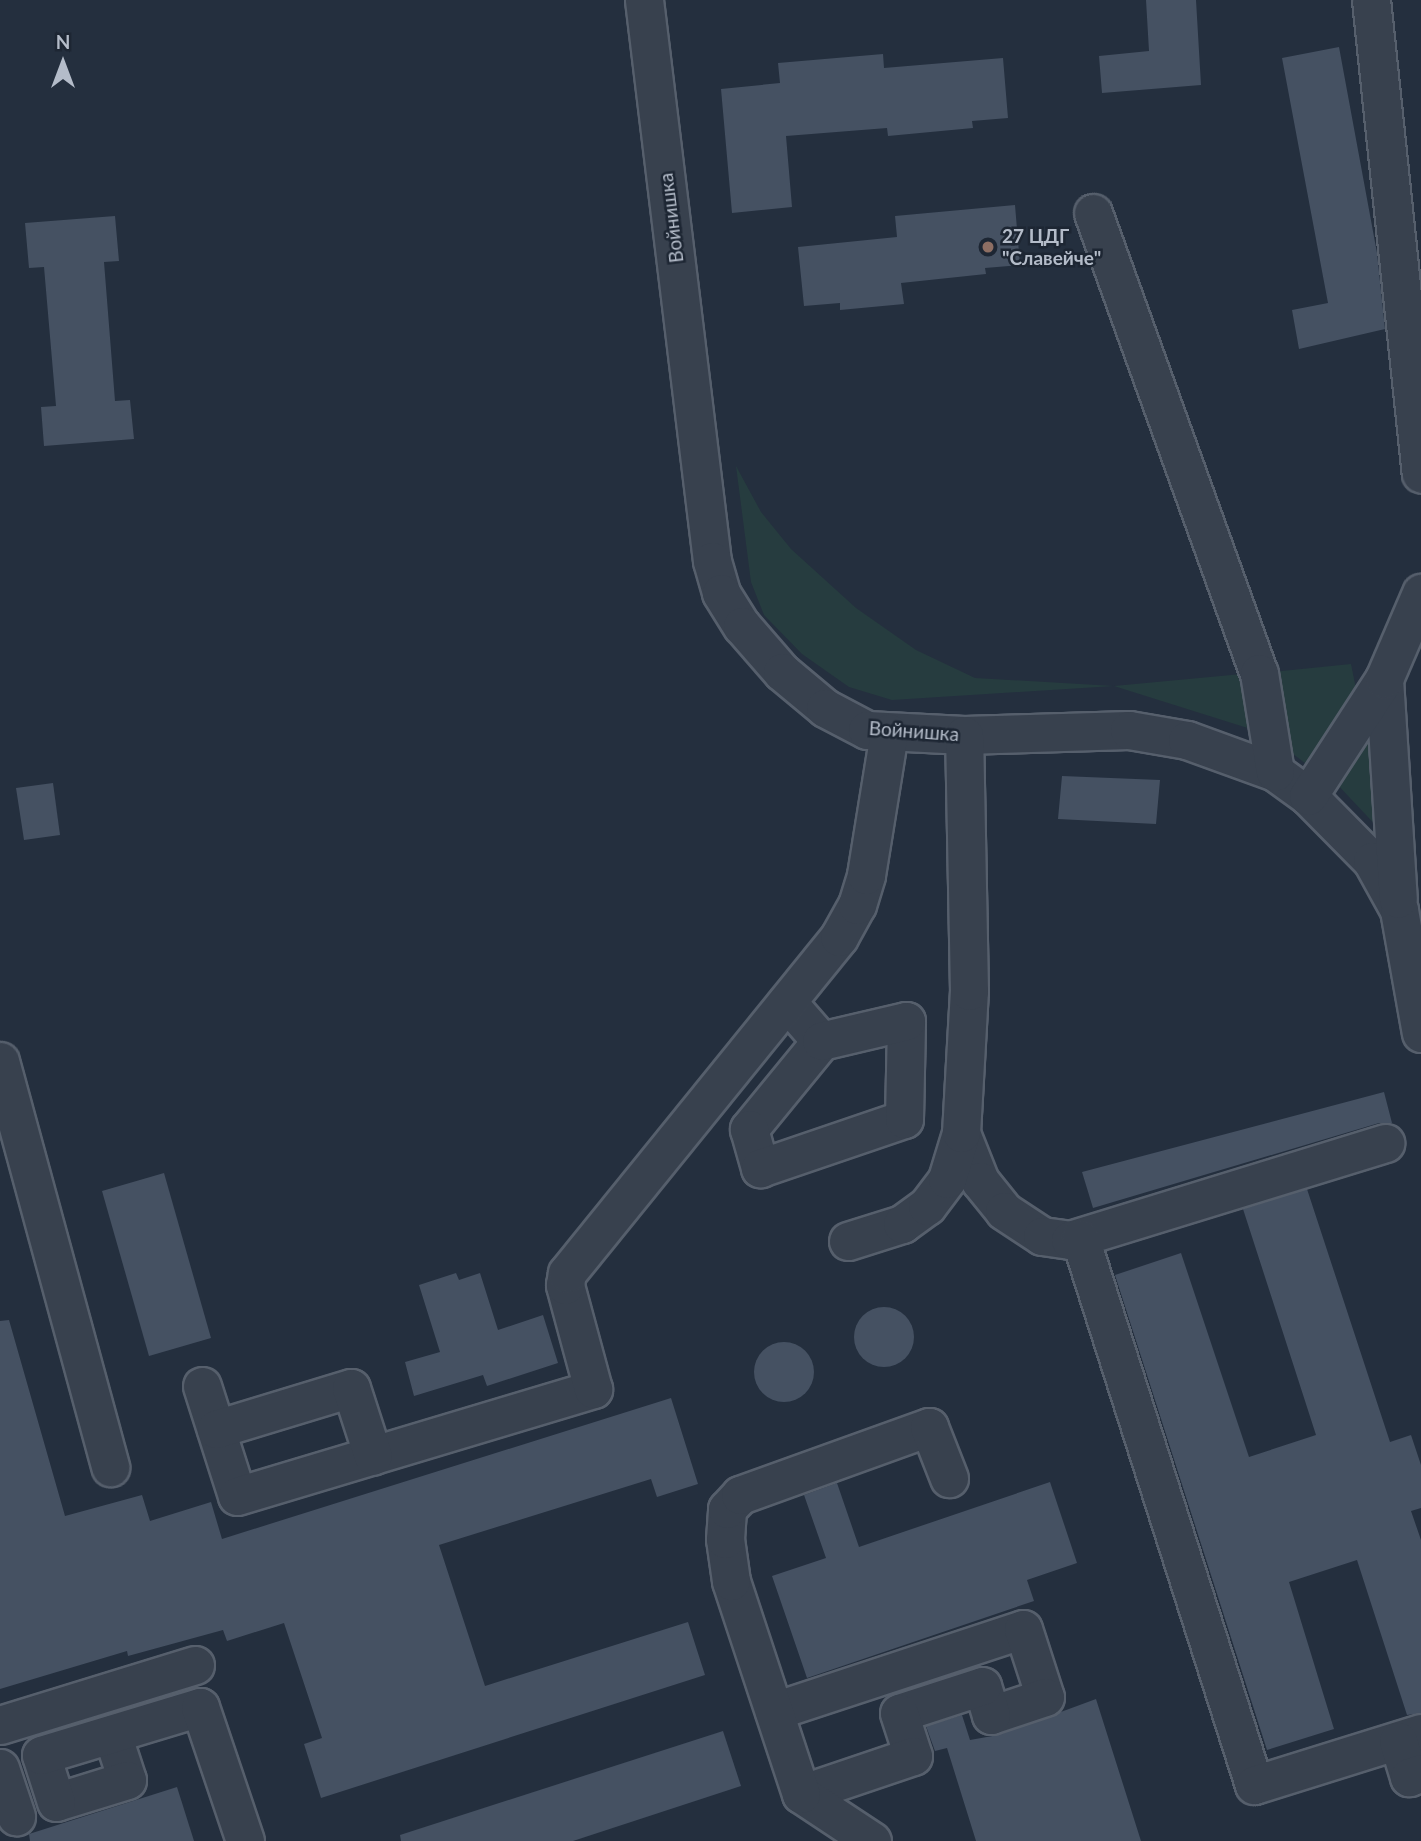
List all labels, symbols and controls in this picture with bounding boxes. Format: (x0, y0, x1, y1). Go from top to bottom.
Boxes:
north arrow (28, 28, 98, 98)
text: N (56, 30, 70, 53)
street label: Войнишка (654, 172, 688, 264)
place label: 27 ЦДГ "Славейче" (1002, 225, 1101, 269)
marker: 27 ЦДГ "Славейче" (980, 239, 996, 255)
street label: Войнишка (868, 716, 960, 746)

